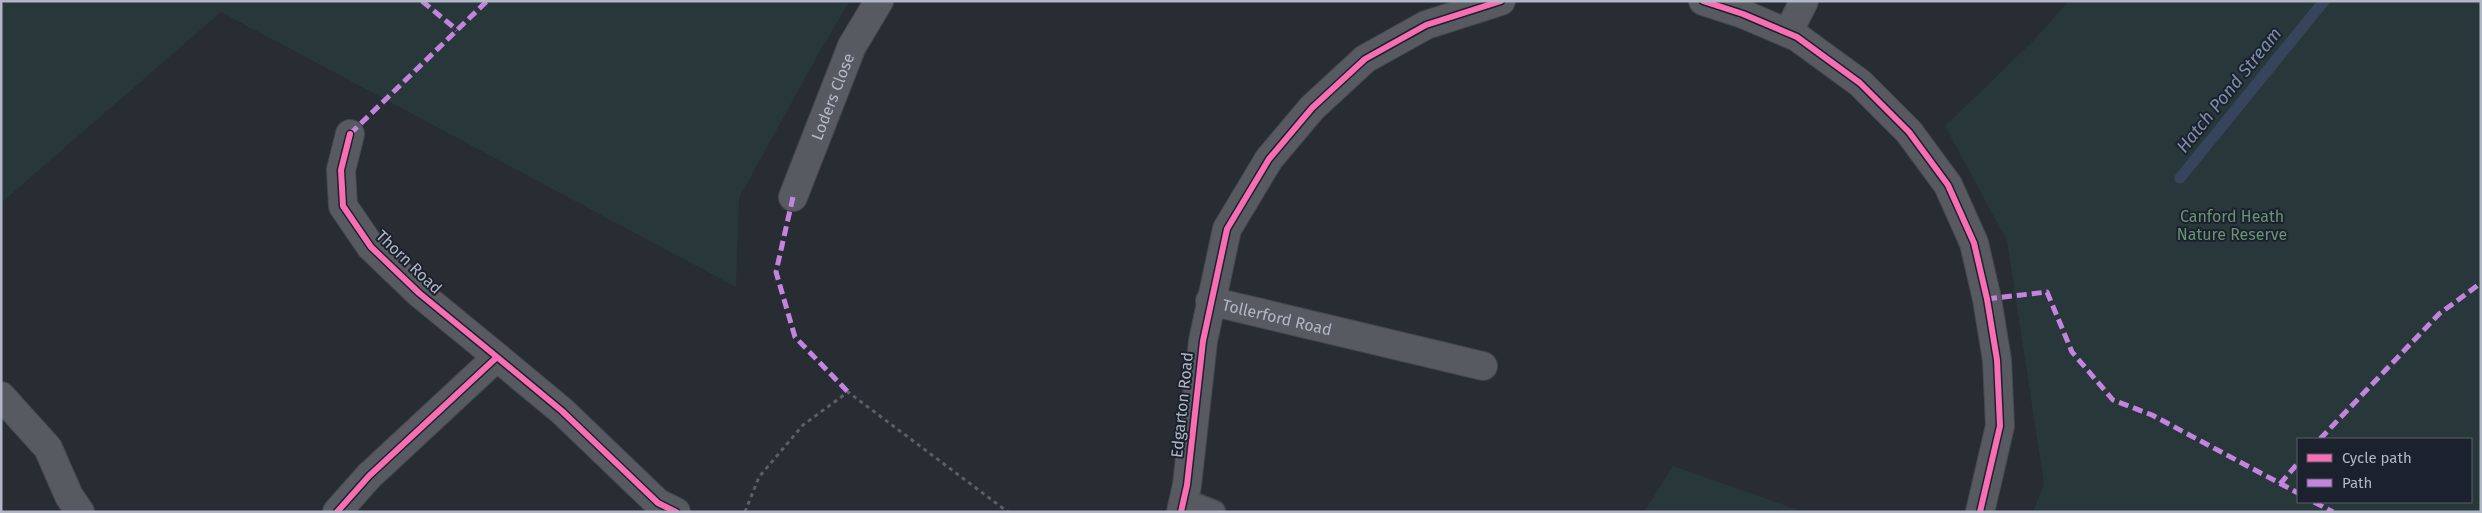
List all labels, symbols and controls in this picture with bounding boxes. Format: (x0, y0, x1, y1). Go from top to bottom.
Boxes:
water label: Hatch Pond Stream (2172, 23, 2286, 157)
street label: Loders Close (807, 50, 858, 143)
park label: Canford Heath Nature Reserve (2177, 207, 2287, 244)
street label: Thorn Road (372, 226, 446, 298)
street label: Tollerford Road (1220, 295, 1334, 339)
street label: Edgarton Road (1167, 351, 1197, 459)
legend (2297, 438, 2472, 503)
text: Cycle path (2342, 449, 2412, 467)
text: Path (2342, 474, 2372, 492)

